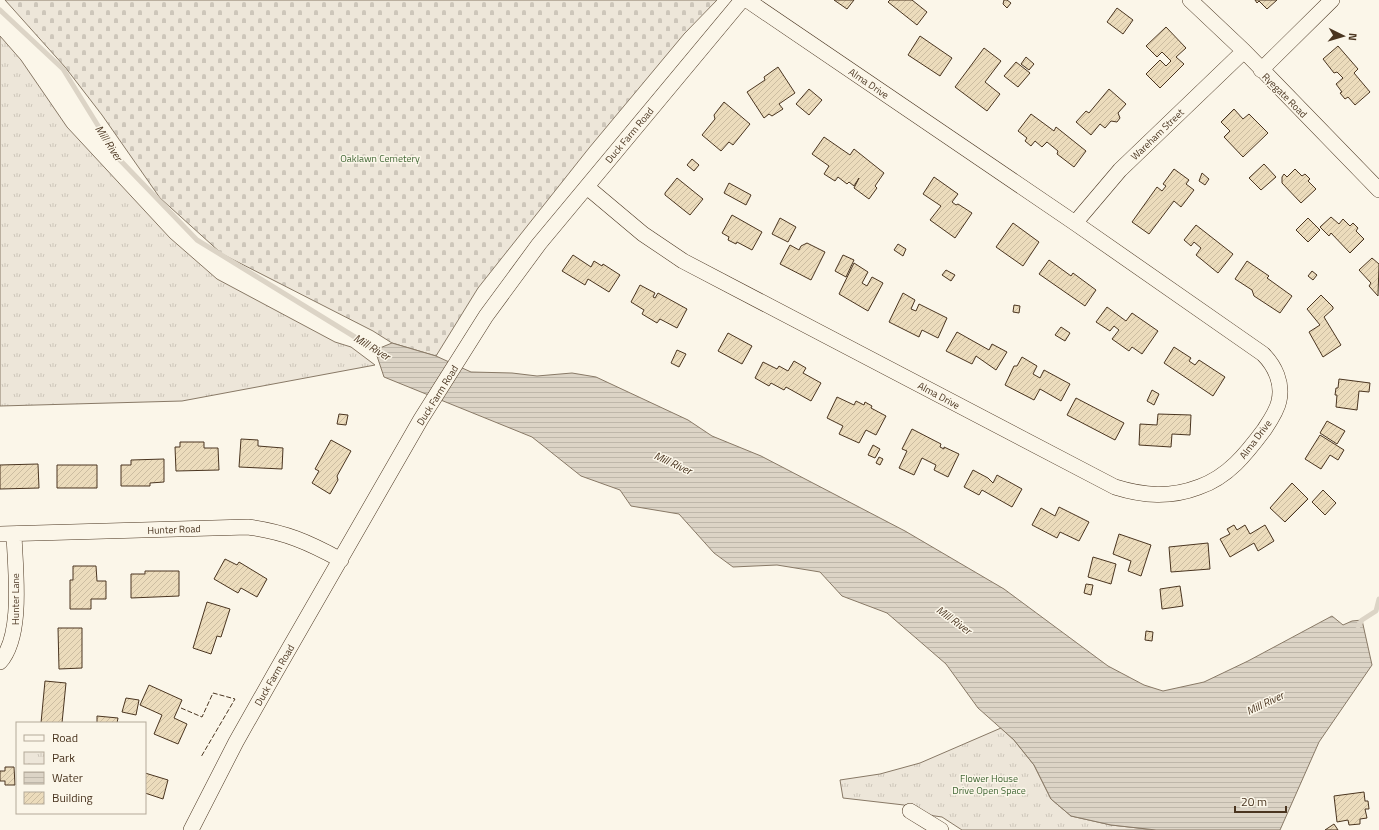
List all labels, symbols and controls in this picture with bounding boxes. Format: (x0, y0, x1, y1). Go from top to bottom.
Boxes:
north arrow (1323, 16, 1363, 56)
text: N (1345, 32, 1361, 41)
street label: Alma Drive (846, 64, 892, 102)
street label: Ryegate Road (1259, 69, 1311, 121)
street label: Duck Farm Road (602, 104, 657, 166)
street label: Wareham Street (1127, 105, 1188, 164)
water label: Mill River (91, 122, 127, 165)
park label: Oaklawn Cemetery (340, 151, 420, 166)
water label: Mill River (351, 330, 395, 365)
street label: Duck Farm Road (413, 362, 462, 428)
street label: Alma Drive (915, 378, 962, 413)
street label: Alma Drive (1236, 417, 1275, 462)
water label: Mill River (652, 447, 696, 479)
street label: Hunter Road (147, 521, 201, 538)
street label: Hunter Lane (8, 573, 23, 625)
water label: Mill River (933, 602, 976, 639)
street label: Duck Farm Road (251, 642, 298, 709)
water label: Mill River (1244, 686, 1288, 719)
legend (16, 722, 146, 814)
text: Road (52, 728, 78, 747)
text: Park (52, 748, 75, 767)
text: Water (52, 768, 83, 787)
park label: Flower House Drive Open Space (952, 771, 1026, 798)
text: Building (52, 788, 93, 807)
scale bar (1235, 788, 1286, 814)
text: 20 m (1241, 792, 1267, 811)

